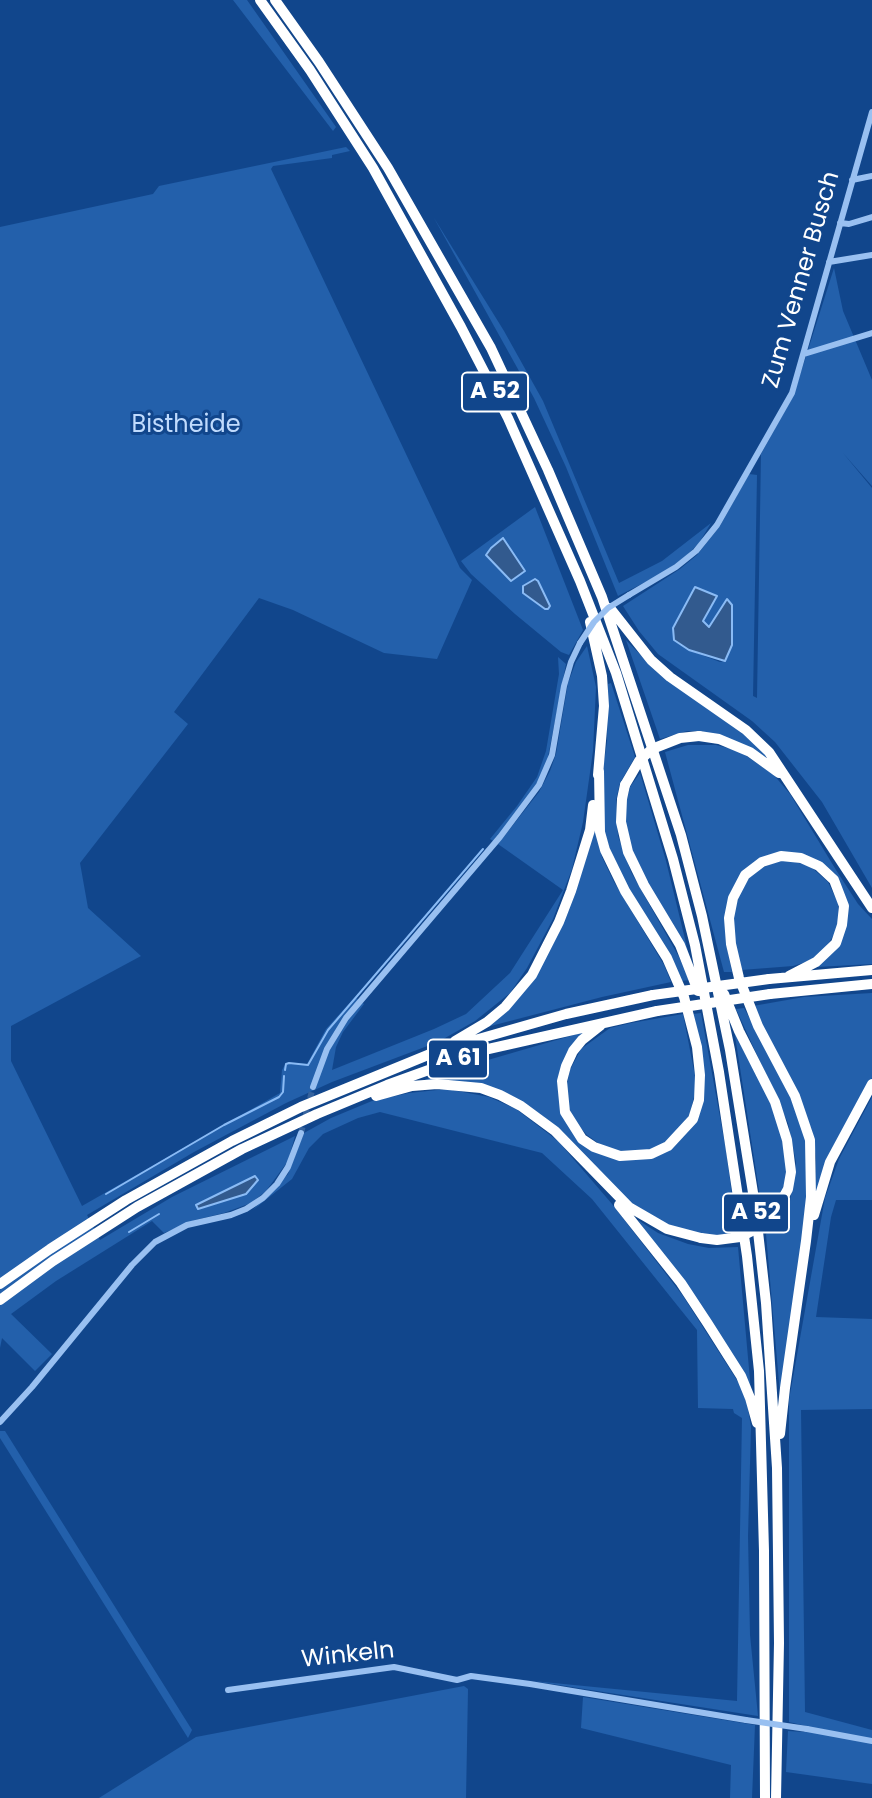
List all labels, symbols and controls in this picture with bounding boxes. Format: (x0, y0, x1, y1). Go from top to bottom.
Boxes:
street label: Zum Venner Busch (757, 168, 847, 392)
road number: A 52 (462, 372, 528, 412)
park label: Bistheide (131, 412, 241, 440)
road number: A 61 (428, 1040, 488, 1078)
road number: A 52 (723, 1194, 789, 1232)
street label: Winkeln (300, 1637, 396, 1675)

